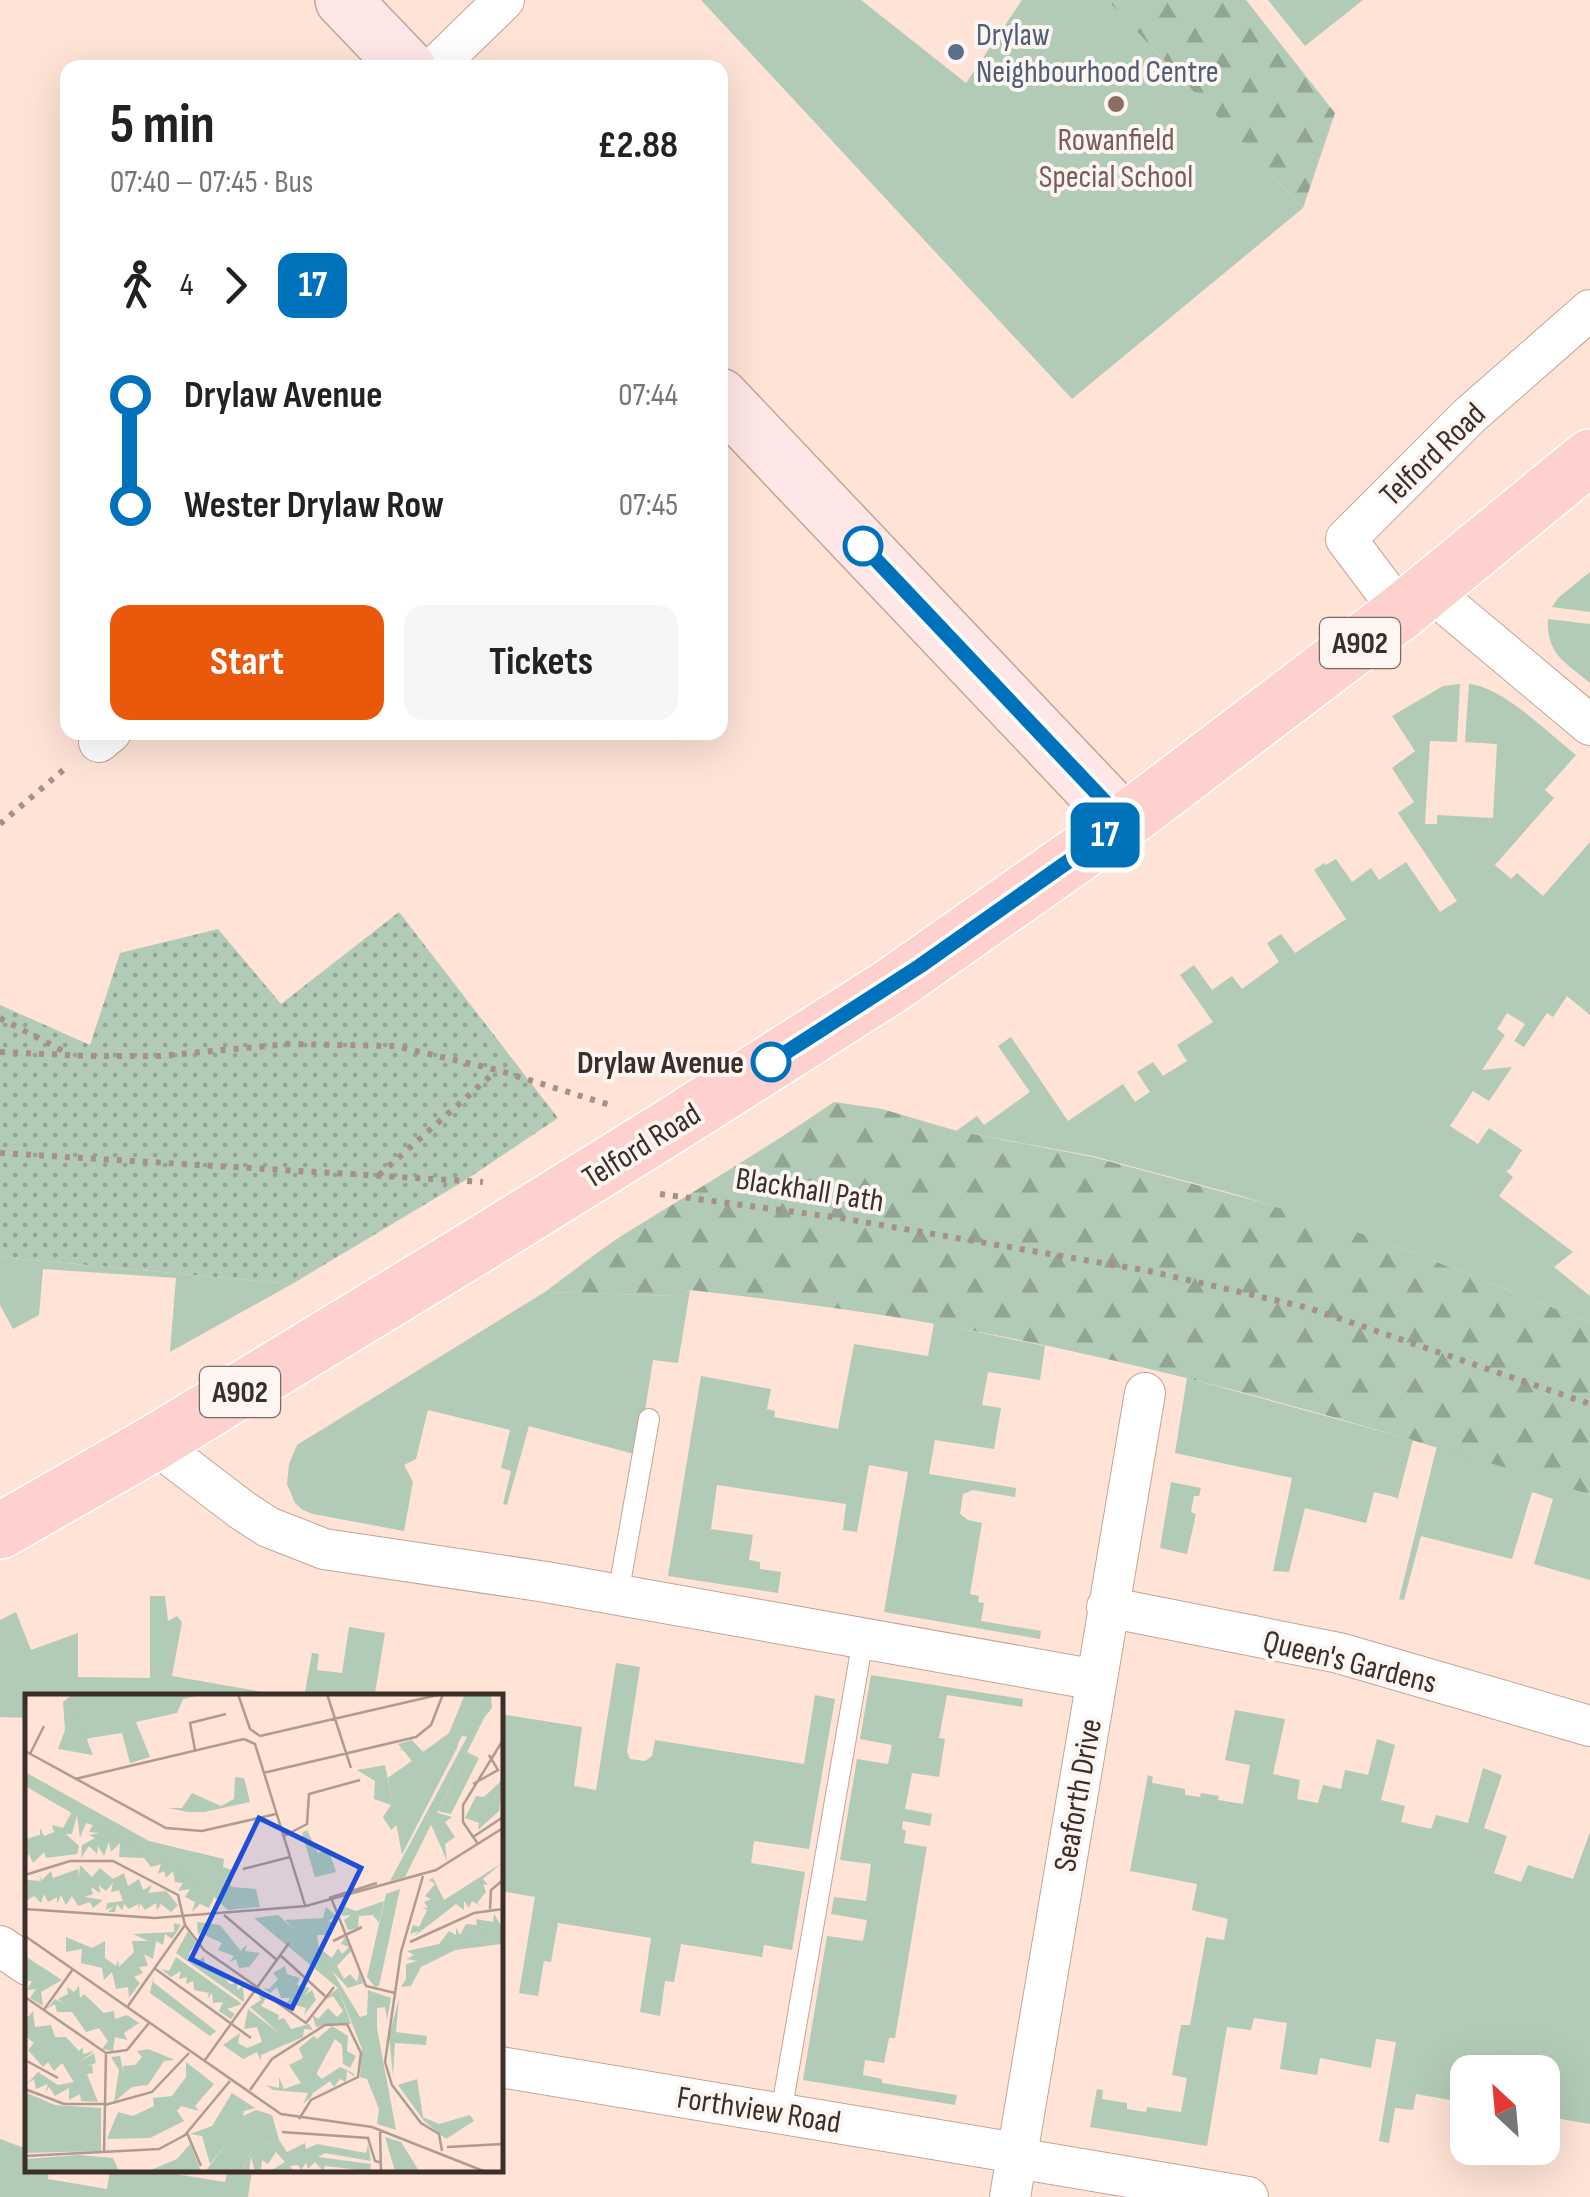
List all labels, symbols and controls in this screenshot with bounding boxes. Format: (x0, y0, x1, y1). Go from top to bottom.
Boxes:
place label: Drylaw Neighbourhood Centre (976, 16, 1219, 92)
marker: Drylaw Neighbourhood Centre (945, 41, 967, 63)
text: 5 min (110, 92, 215, 159)
marker: Rowanfield Special School (1105, 93, 1127, 115)
place label: Rowanfield Special School (1039, 121, 1193, 197)
text: £2.88 (597, 123, 678, 168)
text: 07:40 – 07:45 · Bus (110, 163, 313, 202)
icon: walk (110, 258, 165, 313)
icon: forward (208, 258, 263, 313)
text: 17 (298, 264, 327, 307)
text: 4 (180, 266, 193, 305)
text: Drylaw Avenue (184, 373, 382, 418)
text: 07:44 (618, 376, 678, 415)
street label: Telford Road (1372, 395, 1494, 515)
text: Wester Drylaw Row (184, 483, 444, 528)
text: 07:45 (619, 486, 678, 525)
unlabelled marker (844, 527, 882, 565)
button: Start (110, 605, 384, 720)
button: Tickets (404, 605, 678, 720)
road number: A902 (1320, 618, 1400, 668)
line badge: 17 (1060, 802, 1150, 868)
text: 17 (1091, 814, 1119, 857)
marker: Drylaw Avenue (752, 1043, 790, 1081)
place label: Drylaw Avenue (577, 1044, 744, 1083)
street label: Telford Road (576, 1095, 708, 1198)
street label: Blackhall Path (733, 1160, 887, 1221)
road number: A902 (200, 1367, 280, 1417)
street label: Queen's Gardens (1259, 1622, 1440, 1703)
inset map (25, 1694, 502, 2172)
street label: Seaforth Drive (1046, 1716, 1111, 1875)
north arrow (1450, 2055, 1560, 2165)
map controls (1450, 2055, 1560, 2165)
street label: Forthview Road (674, 2078, 843, 2143)

